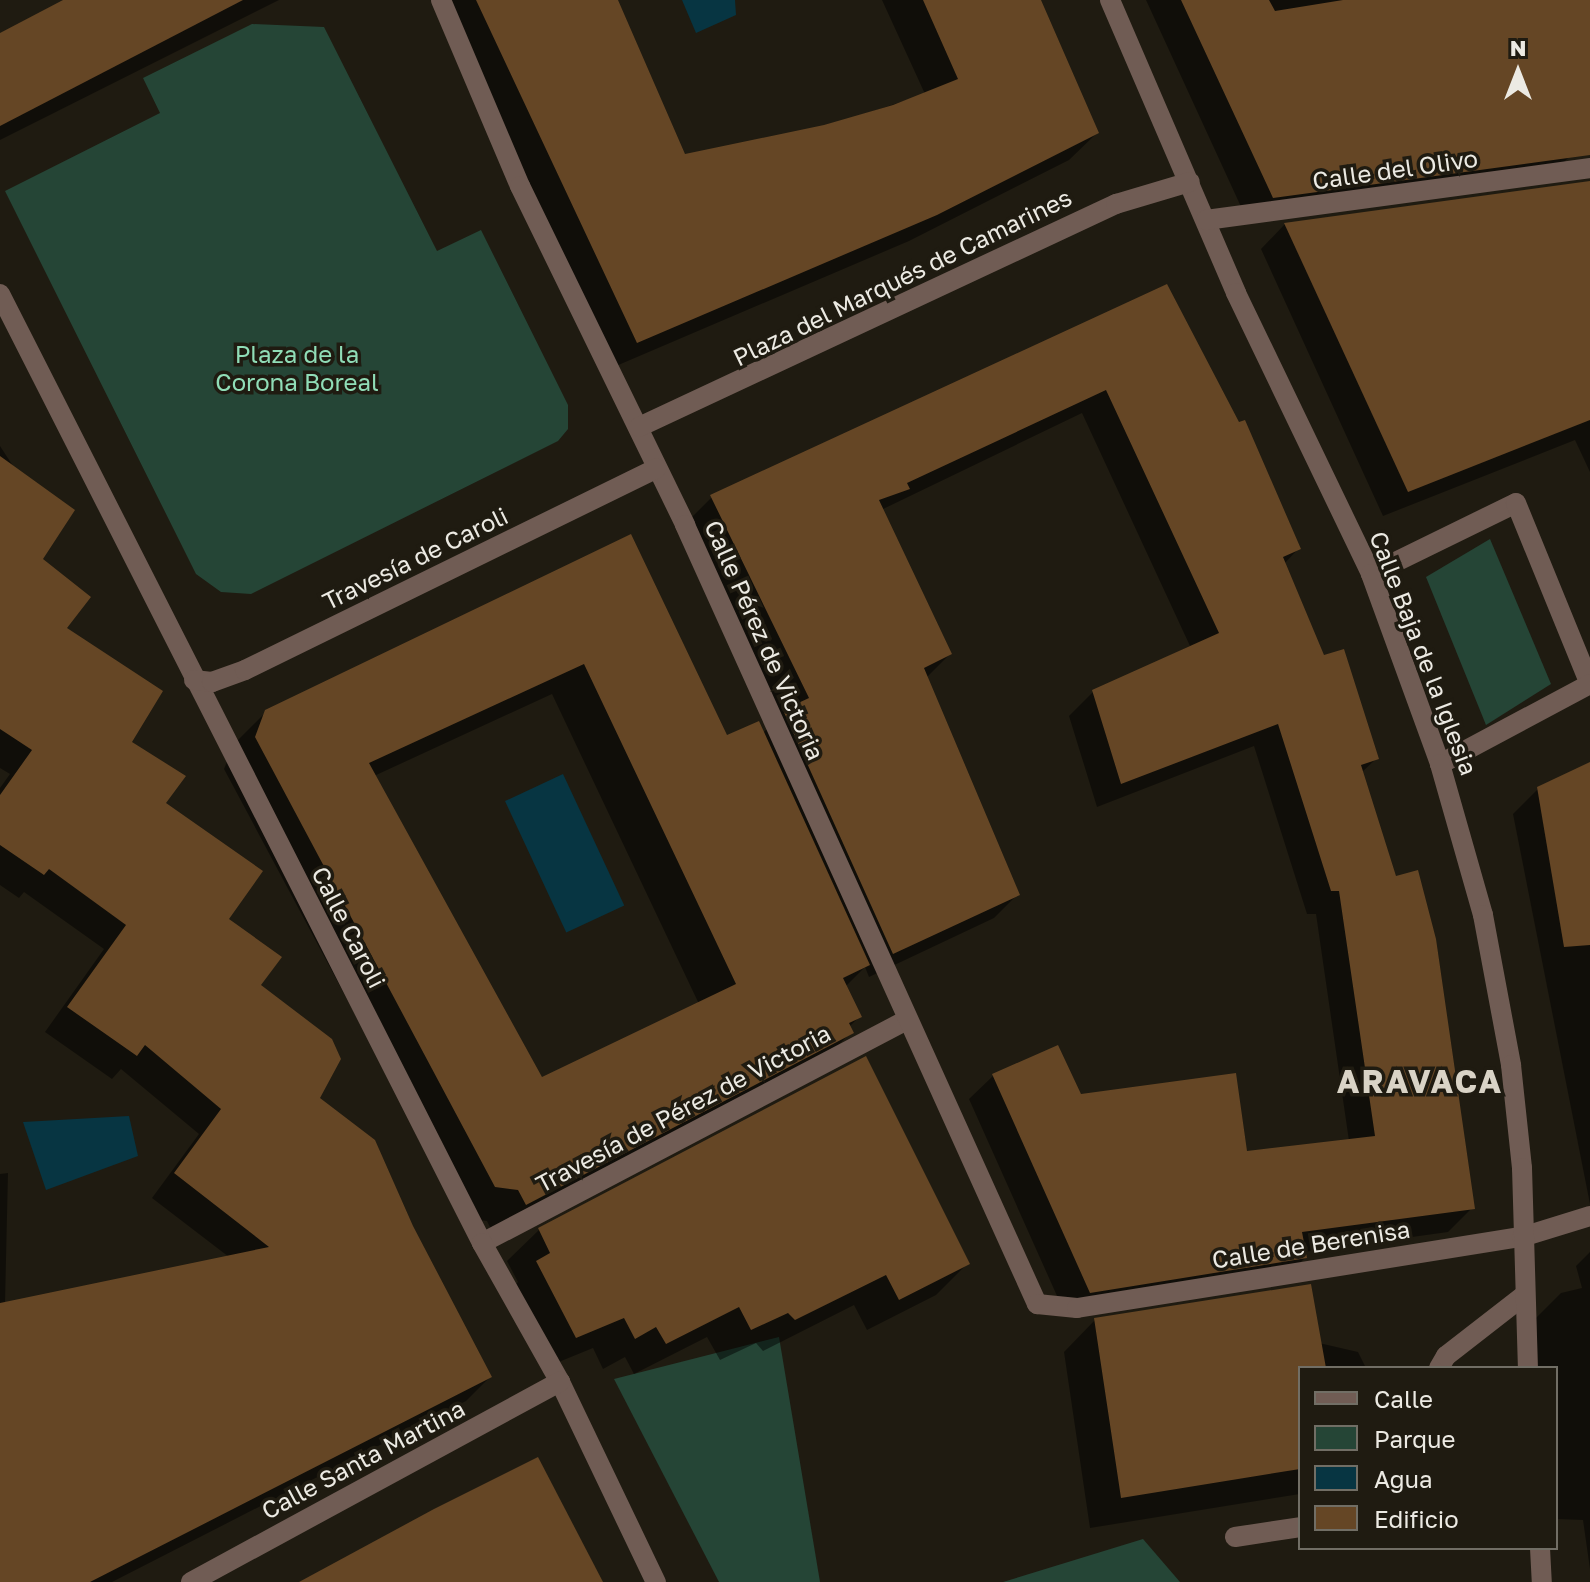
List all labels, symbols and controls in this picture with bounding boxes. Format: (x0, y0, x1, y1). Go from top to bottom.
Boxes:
north arrow (1478, 32, 1558, 112)
text: N (1510, 34, 1526, 61)
street label: Calle del Olivo (1311, 143, 1479, 195)
street label: Plaza del Marqués de Camarines (728, 182, 1076, 372)
park label: Plaza de la Corona Boreal (215, 340, 379, 396)
street label: Travesía de Caroli (318, 501, 512, 615)
street label: Calle Pérez de Victoria (699, 516, 831, 764)
street label: Calle Baja de la Iglesia (1364, 527, 1484, 779)
street label: Calle Caroli (306, 861, 392, 993)
street label: Travesía de Pérez de Victoria (531, 1018, 835, 1198)
district label: ARAVACA (1337, 1062, 1503, 1100)
street label: Calle de Berenisa (1210, 1214, 1412, 1274)
legend (1298, 1366, 1558, 1550)
text: Calle (1374, 1384, 1433, 1413)
street label: Calle Santa Martina (257, 1393, 469, 1525)
text: Parque (1374, 1424, 1455, 1453)
text: Agua (1374, 1464, 1433, 1493)
text: Edificio (1374, 1504, 1459, 1533)

